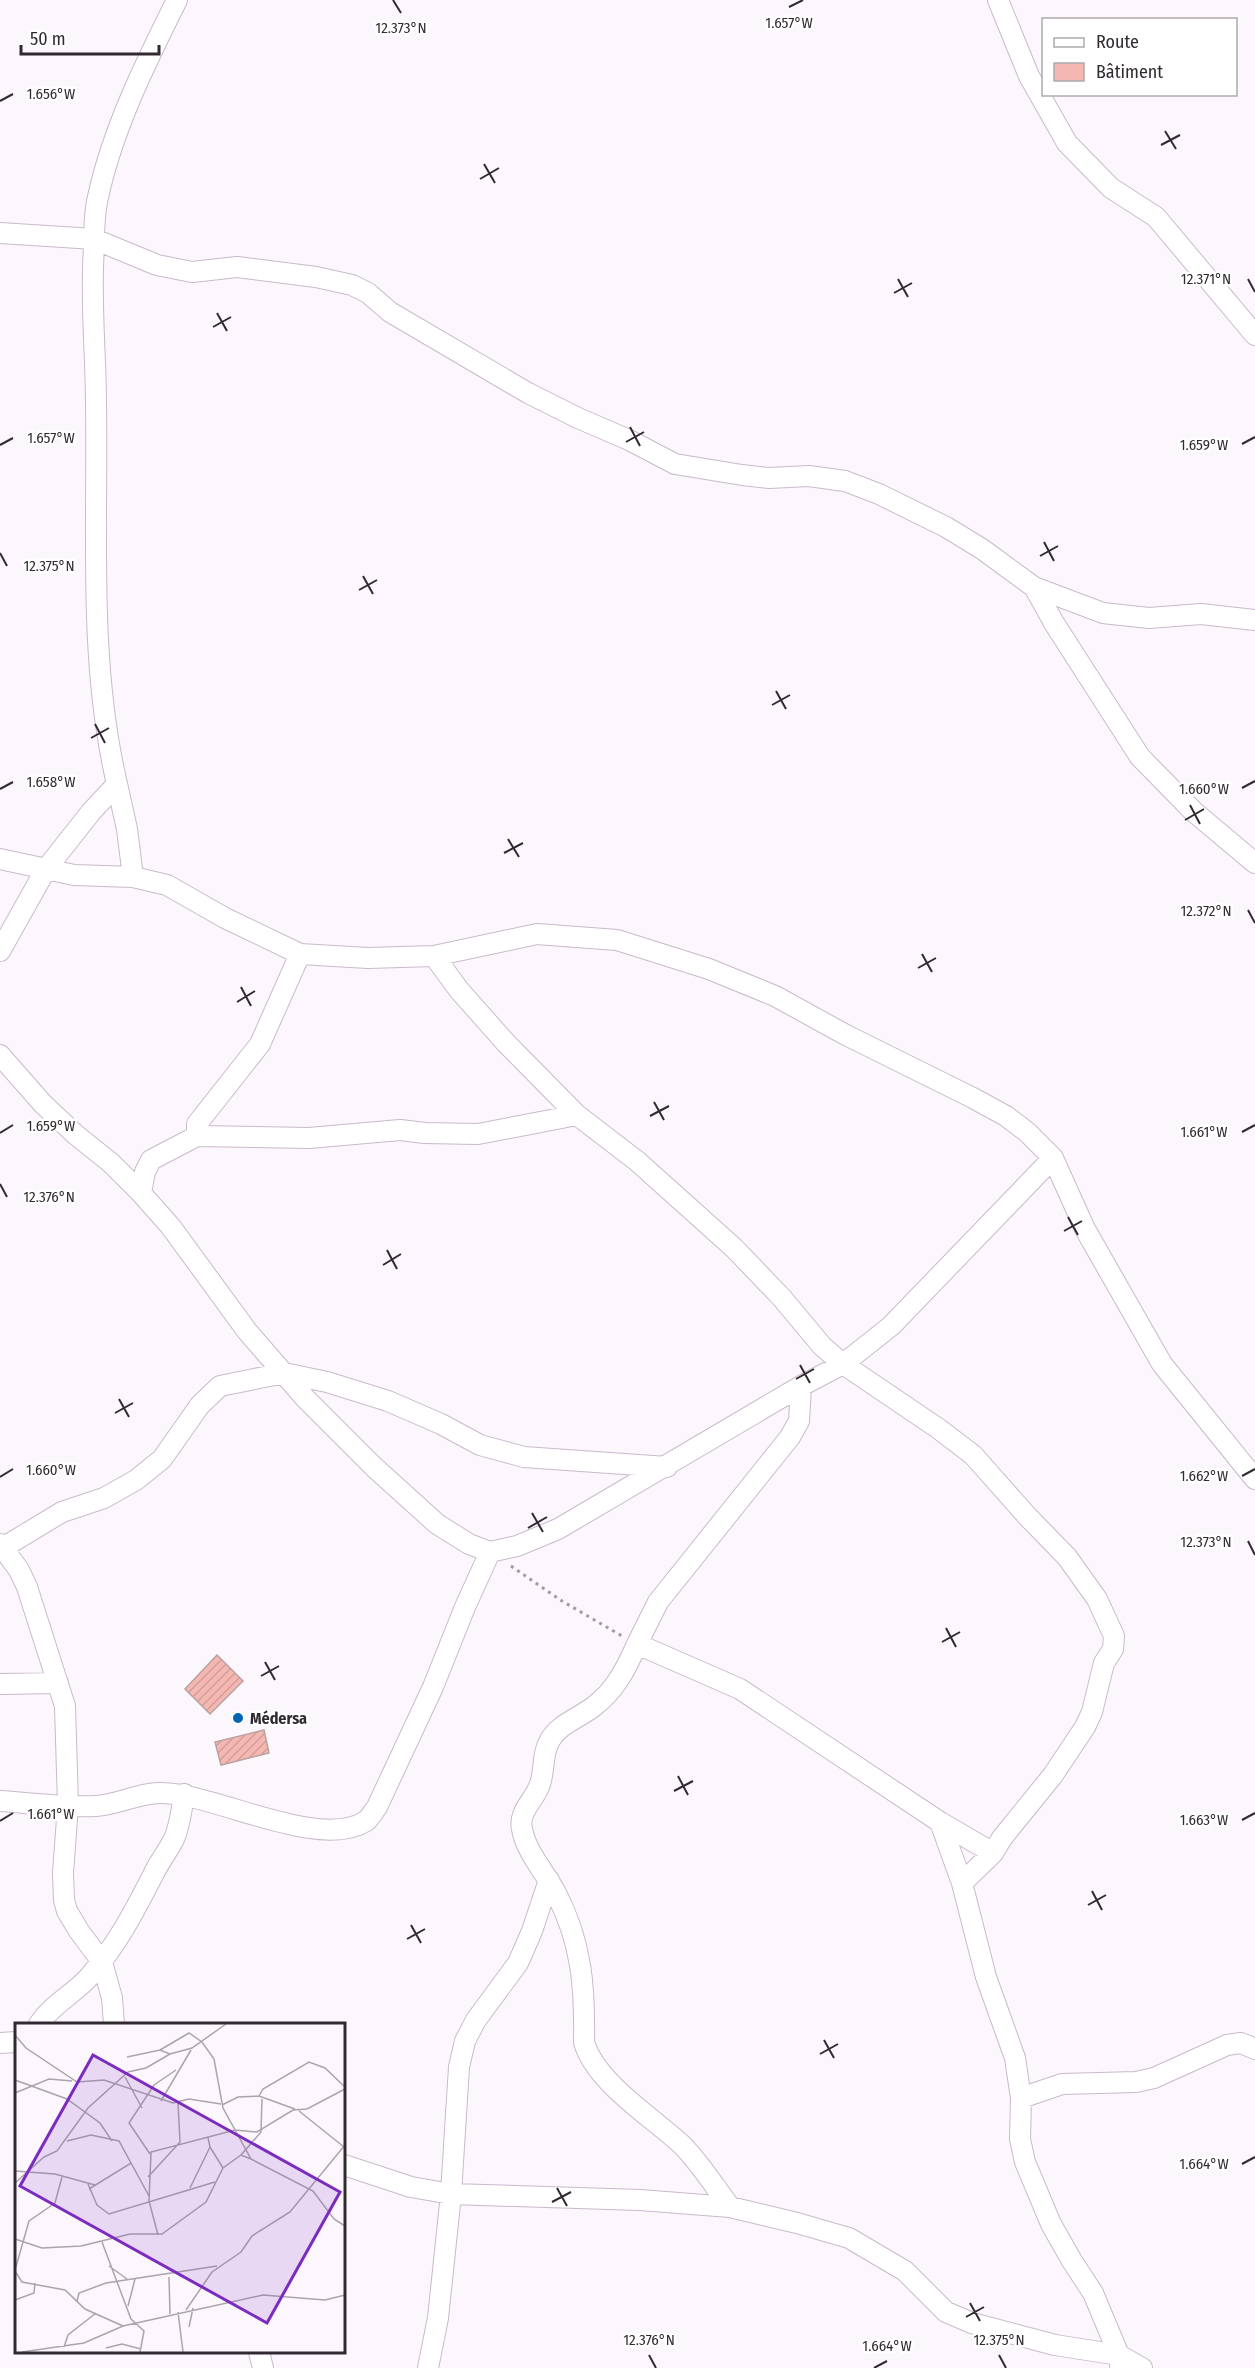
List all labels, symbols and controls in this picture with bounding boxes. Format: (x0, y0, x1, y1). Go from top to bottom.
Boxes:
text: 1.657°W (765, 14, 813, 32)
scale bar (21, 18, 159, 56)
legend (1042, 18, 1237, 96)
text: 12.373°N (375, 19, 427, 37)
text: 50 m (30, 28, 66, 50)
text: Route (1096, 31, 1139, 53)
text: Bâtiment (1096, 61, 1163, 83)
text: 1.656°W (27, 85, 75, 103)
text: 12.371°N (1181, 270, 1231, 288)
text: 1.657°W (27, 429, 75, 447)
text: 1.659°W (1180, 436, 1228, 454)
text: 12.375°N (23, 557, 75, 575)
text: 1.658°W (27, 773, 75, 791)
text: 1.660°W (1179, 780, 1229, 798)
text: 12.372°N (1180, 902, 1232, 920)
text: 1.659°W (27, 1117, 75, 1135)
text: 1.661°W (1180, 1123, 1228, 1141)
text: 12.376°N (23, 1188, 75, 1206)
text: 1.660°W (26, 1461, 76, 1479)
text: 1.662°W (1180, 1467, 1228, 1485)
text: 12.373°N (1180, 1533, 1232, 1551)
place label: Médersa (250, 1709, 307, 1728)
marker: Médersa (231, 1711, 245, 1725)
text: 1.661°W (27, 1805, 75, 1823)
text: 1.663°W (1180, 1811, 1228, 1829)
inset map (15, 2023, 345, 2353)
text: 1.664°W (1179, 2155, 1229, 2173)
text: 12.376°N (623, 2331, 675, 2349)
text: 12.375°N (973, 2331, 1025, 2349)
text: 1.664°W (862, 2337, 912, 2355)

